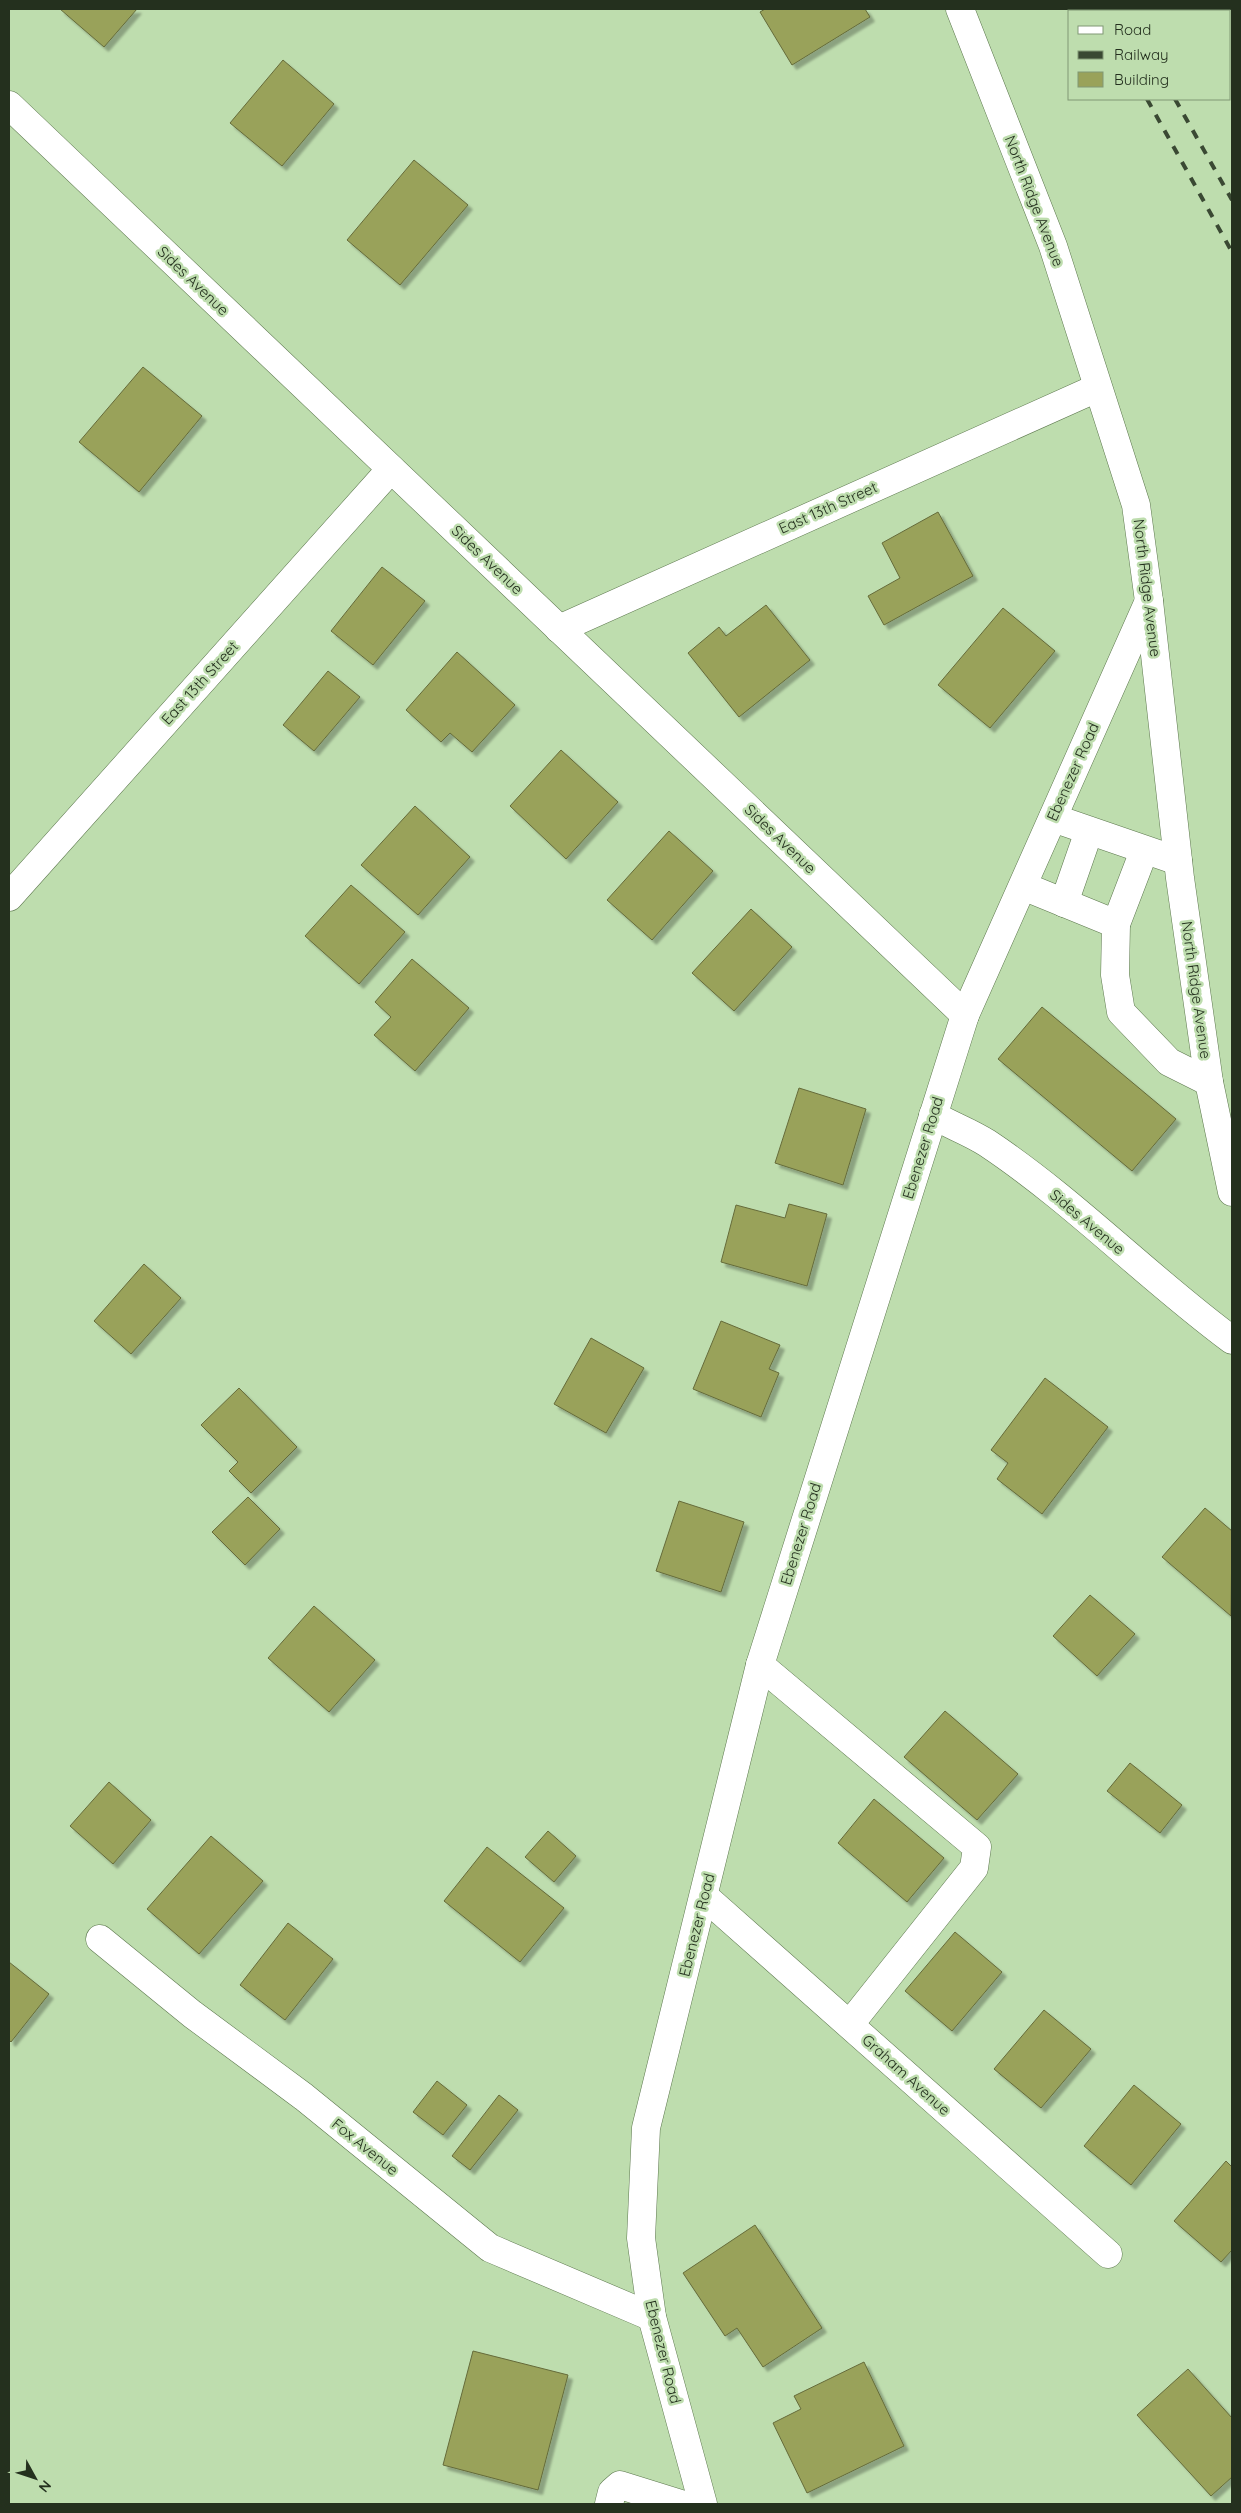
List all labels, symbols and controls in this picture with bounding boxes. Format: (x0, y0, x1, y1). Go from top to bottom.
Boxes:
legend (1068, 10, 1231, 100)
text: Road (1114, 20, 1151, 39)
text: Railway (1114, 45, 1169, 64)
text: Building (1114, 70, 1169, 89)
street label: North Ridge Avenue (1001, 133, 1068, 269)
street label: Sides Avenue (154, 242, 233, 319)
street label: East 13th Street (776, 477, 880, 538)
street label: North Ridge Avenue (1130, 518, 1165, 658)
street label: Sides Avenue (448, 521, 527, 598)
street label: East 13th Street (157, 637, 242, 728)
street label: Ebenezer Road (1042, 720, 1103, 824)
street label: Sides Avenue (741, 800, 820, 877)
street label: North Ridge Avenue (1177, 920, 1216, 1060)
street label: Ebenezer Road (898, 1094, 947, 1201)
street label: Sides Avenue (1046, 1185, 1129, 1258)
street label: Ebenezer Road (776, 1480, 825, 1587)
street label: Ebenezer Road (674, 1871, 719, 1979)
street label: Graham Avenue (858, 2030, 954, 2119)
street label: Fox Avenue (328, 2114, 402, 2179)
street label: Ebenezer Road (641, 2298, 686, 2406)
north arrow (10, 2453, 60, 2503)
text: N (35, 2477, 55, 2496)

